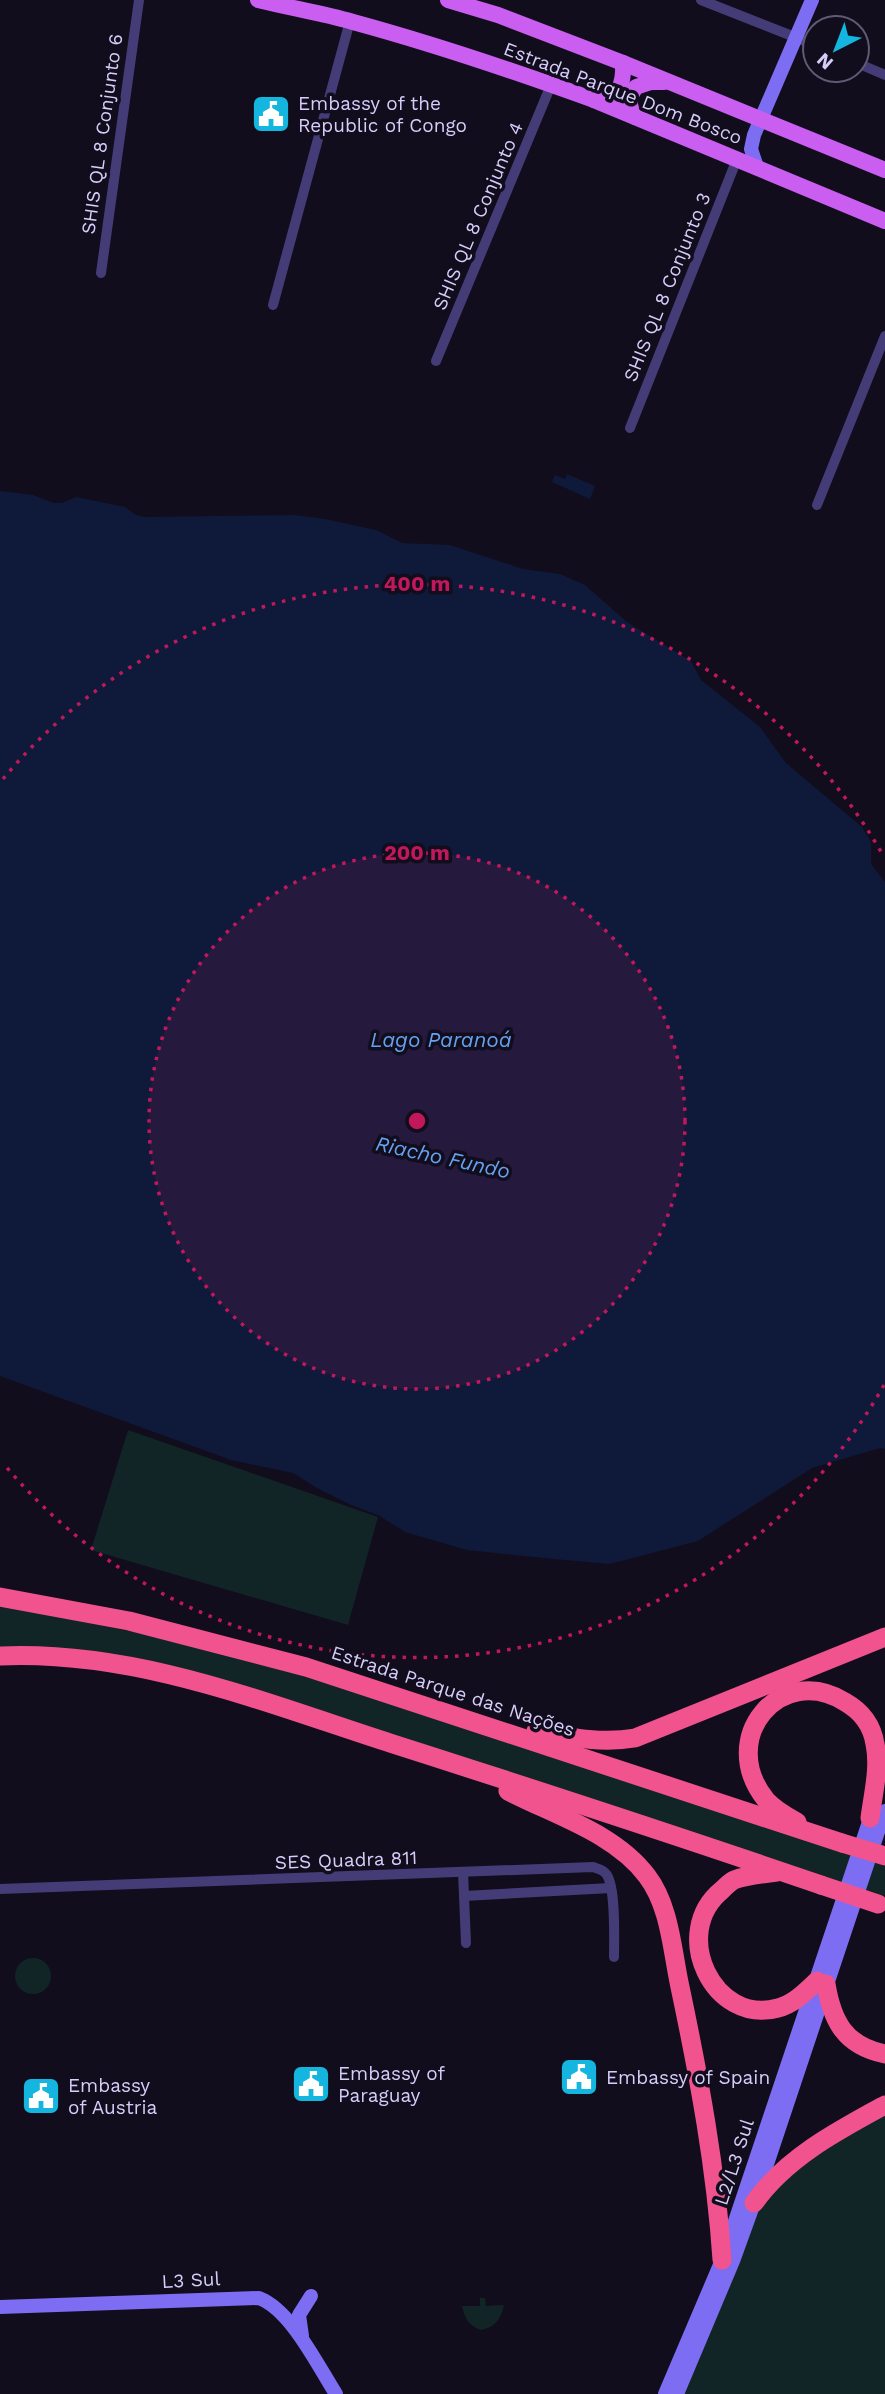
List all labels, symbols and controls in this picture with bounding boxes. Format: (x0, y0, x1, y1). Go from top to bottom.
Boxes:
north arrow (801, 14, 871, 84)
street label: SHIS QL 8 Conjunto 6 (77, 32, 127, 236)
street label: Estrada Parque Dom Bosco (501, 37, 745, 149)
text: N (812, 48, 838, 75)
place label: Embassy of the Republic of Congo (298, 92, 467, 137)
public building icon: Embassy of the Republic of Congo (250, 93, 292, 135)
street label: SHIS QL 8 Conjunto 4 (428, 118, 528, 314)
street label: SHIS QL 8 Conjunto 3 (619, 189, 715, 385)
text: 400 m (384, 571, 450, 596)
text: 200 m (384, 840, 450, 865)
water label: Lago Paranoá (370, 1027, 512, 1052)
centre of rings (405, 1109, 429, 1133)
water label: Riacho Fundo (373, 1131, 513, 1183)
street label: Estrada Parque das Nações (328, 1641, 578, 1741)
street label: SES Quadra 811 (274, 1846, 418, 1874)
public building icon: Embassy of Spain (558, 2056, 600, 2098)
place label: Embassy of Paraguay (338, 2062, 445, 2107)
public building icon: Embassy of Paraguay (290, 2063, 332, 2105)
place label: Embassy of Spain (606, 2066, 770, 2089)
place label: Embassy of Austria (68, 2074, 158, 2119)
public building icon: Embassy of Austria (20, 2075, 62, 2117)
street label: L2/L3 Sul (709, 2116, 759, 2208)
street label: L3 Sul (161, 2267, 221, 2293)

